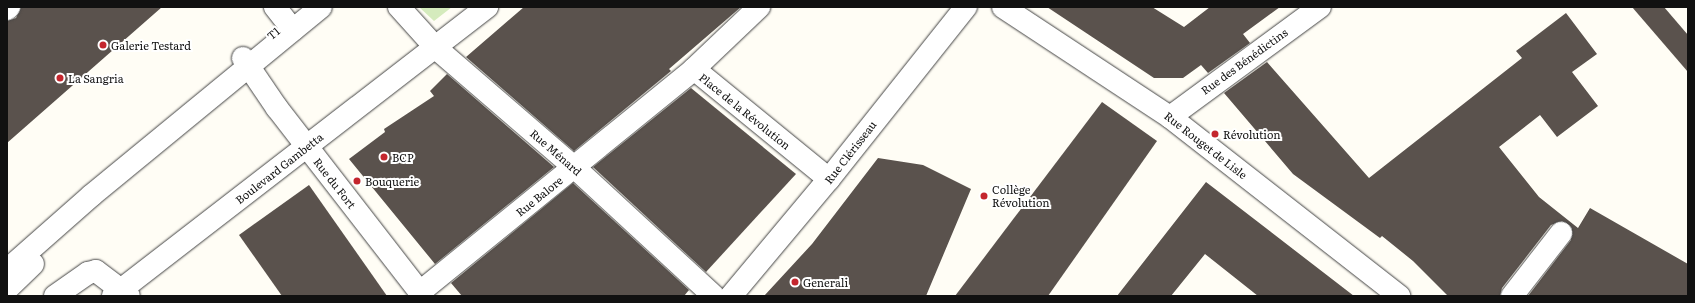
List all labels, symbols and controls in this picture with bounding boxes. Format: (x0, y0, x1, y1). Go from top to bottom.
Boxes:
street label: T1 (264, 24, 282, 42)
street label: Rue des Bénédictins (1198, 25, 1290, 97)
place label: Galerie Testard (111, 38, 191, 52)
marker: Galerie Testard (98, 40, 108, 50)
street label: Place de la Révolution (697, 70, 793, 152)
place label: La Sangria (68, 71, 124, 85)
marker: La Sangria (55, 73, 65, 83)
street label: Rue Rouget de Lisle (1162, 109, 1250, 181)
street label: Rue Clérisseau (821, 118, 879, 186)
street label: Rue Ménard (528, 126, 584, 178)
place label: Révolution (1223, 127, 1281, 141)
marker: Révolution (1210, 129, 1220, 139)
street label: Boulevard Gambetta (233, 130, 325, 206)
place label: BCP (392, 150, 414, 164)
marker: BCP (379, 152, 389, 162)
street label: Rue du Fort (311, 155, 359, 211)
street label: Rue Balore (513, 173, 565, 219)
place label: Bouquerie (365, 174, 419, 188)
marker: Bouquerie (352, 176, 362, 186)
place label: Collège Révolution (992, 183, 1050, 209)
marker: Collège Révolution (979, 191, 989, 201)
place label: Generali (803, 275, 848, 289)
marker: Generali (790, 277, 800, 287)

